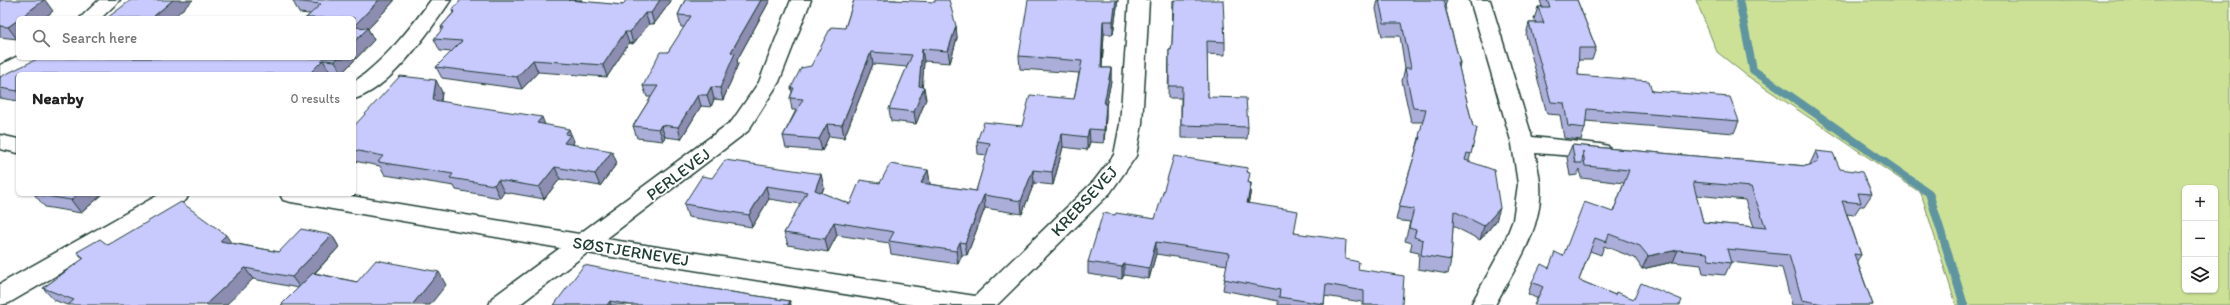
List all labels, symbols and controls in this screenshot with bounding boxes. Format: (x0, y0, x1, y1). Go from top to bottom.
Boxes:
search box (16, 16, 356, 60)
icon: search (30, 27, 52, 49)
text: Search here (62, 29, 137, 47)
text: Nearby (32, 88, 84, 108)
text: 0 results (290, 91, 340, 106)
street label: PERLEVEJ (642, 143, 714, 205)
street label: KREBSEVEJ (1046, 162, 1122, 240)
map controls (2182, 185, 2218, 293)
button: + (2182, 185, 2218, 221)
button: − (2182, 221, 2218, 257)
street label: SØSTJERNEVEJ (571, 232, 691, 270)
button: layers (2182, 257, 2218, 293)

